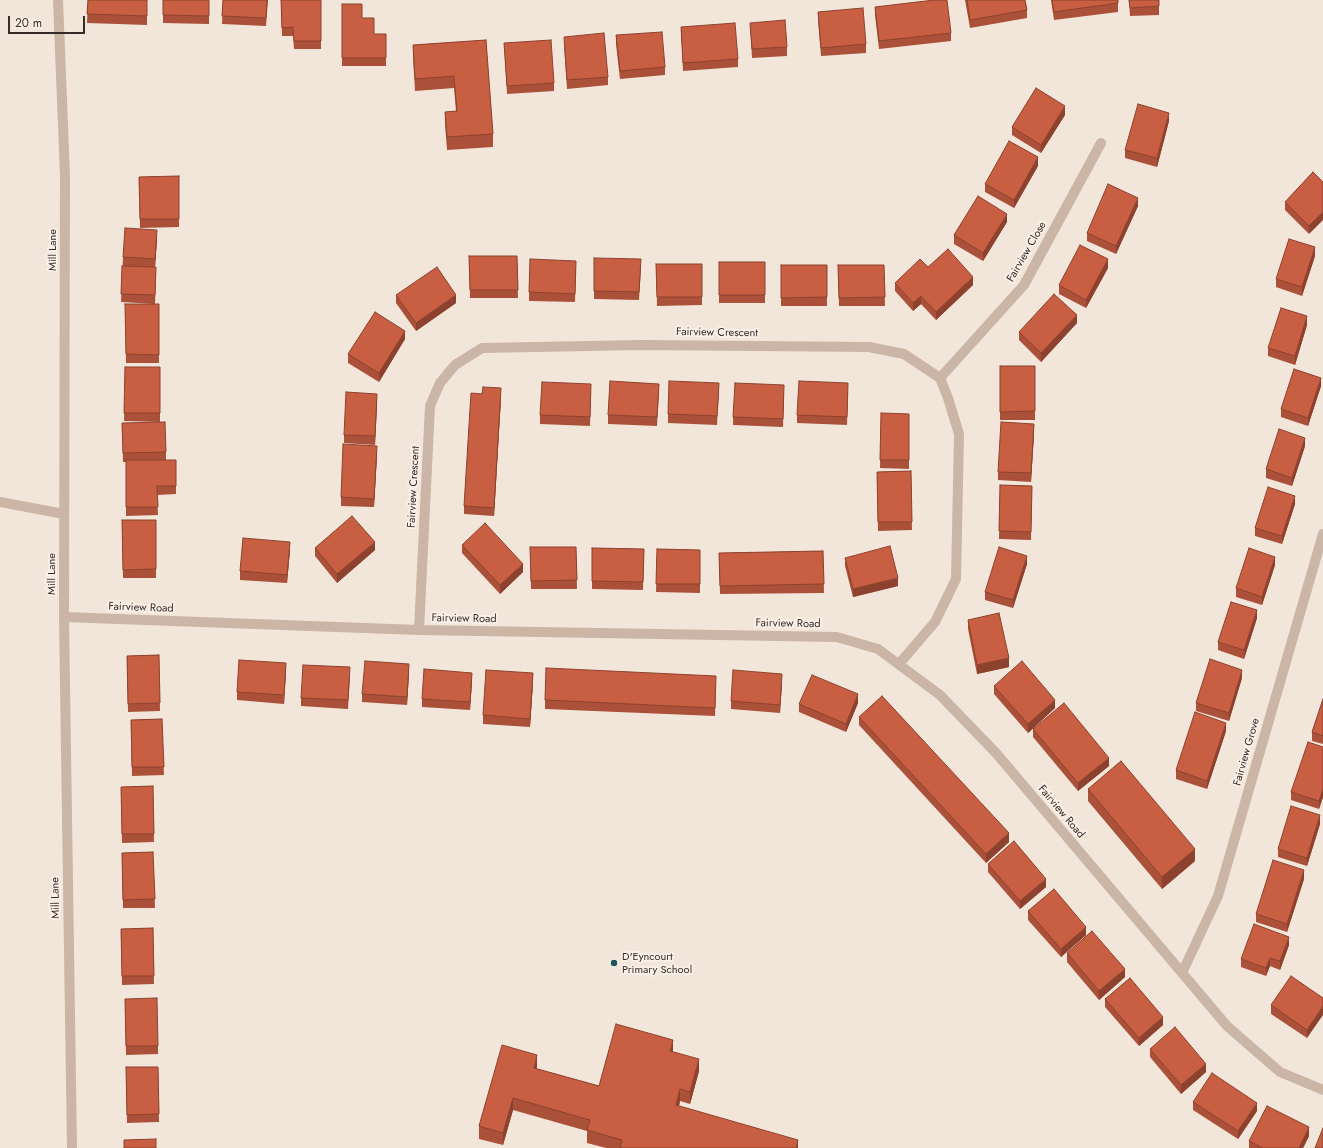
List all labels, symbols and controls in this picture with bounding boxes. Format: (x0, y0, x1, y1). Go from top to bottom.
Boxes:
scale bar (10, 8, 87, 34)
text: 20 m (15, 14, 42, 32)
street label: Fairview Close (1004, 219, 1050, 285)
street label: Mill Lane (46, 229, 60, 271)
street label: Fairview Crescent (676, 326, 758, 340)
street label: Fairview Crescent (405, 446, 423, 528)
street label: Mill Lane (45, 553, 59, 595)
street label: Fairview Road (108, 600, 174, 616)
street label: Fairview Road (431, 612, 497, 626)
street label: Fairview Road (755, 617, 821, 631)
street label: Fairview Grove (1231, 717, 1263, 787)
street label: Fairview Road (1035, 783, 1087, 841)
street label: Mill Lane (49, 877, 63, 919)
place label: D'Eyncourt Primary School (622, 950, 692, 976)
marker: D'Eyncourt Primary School (609, 958, 619, 968)

